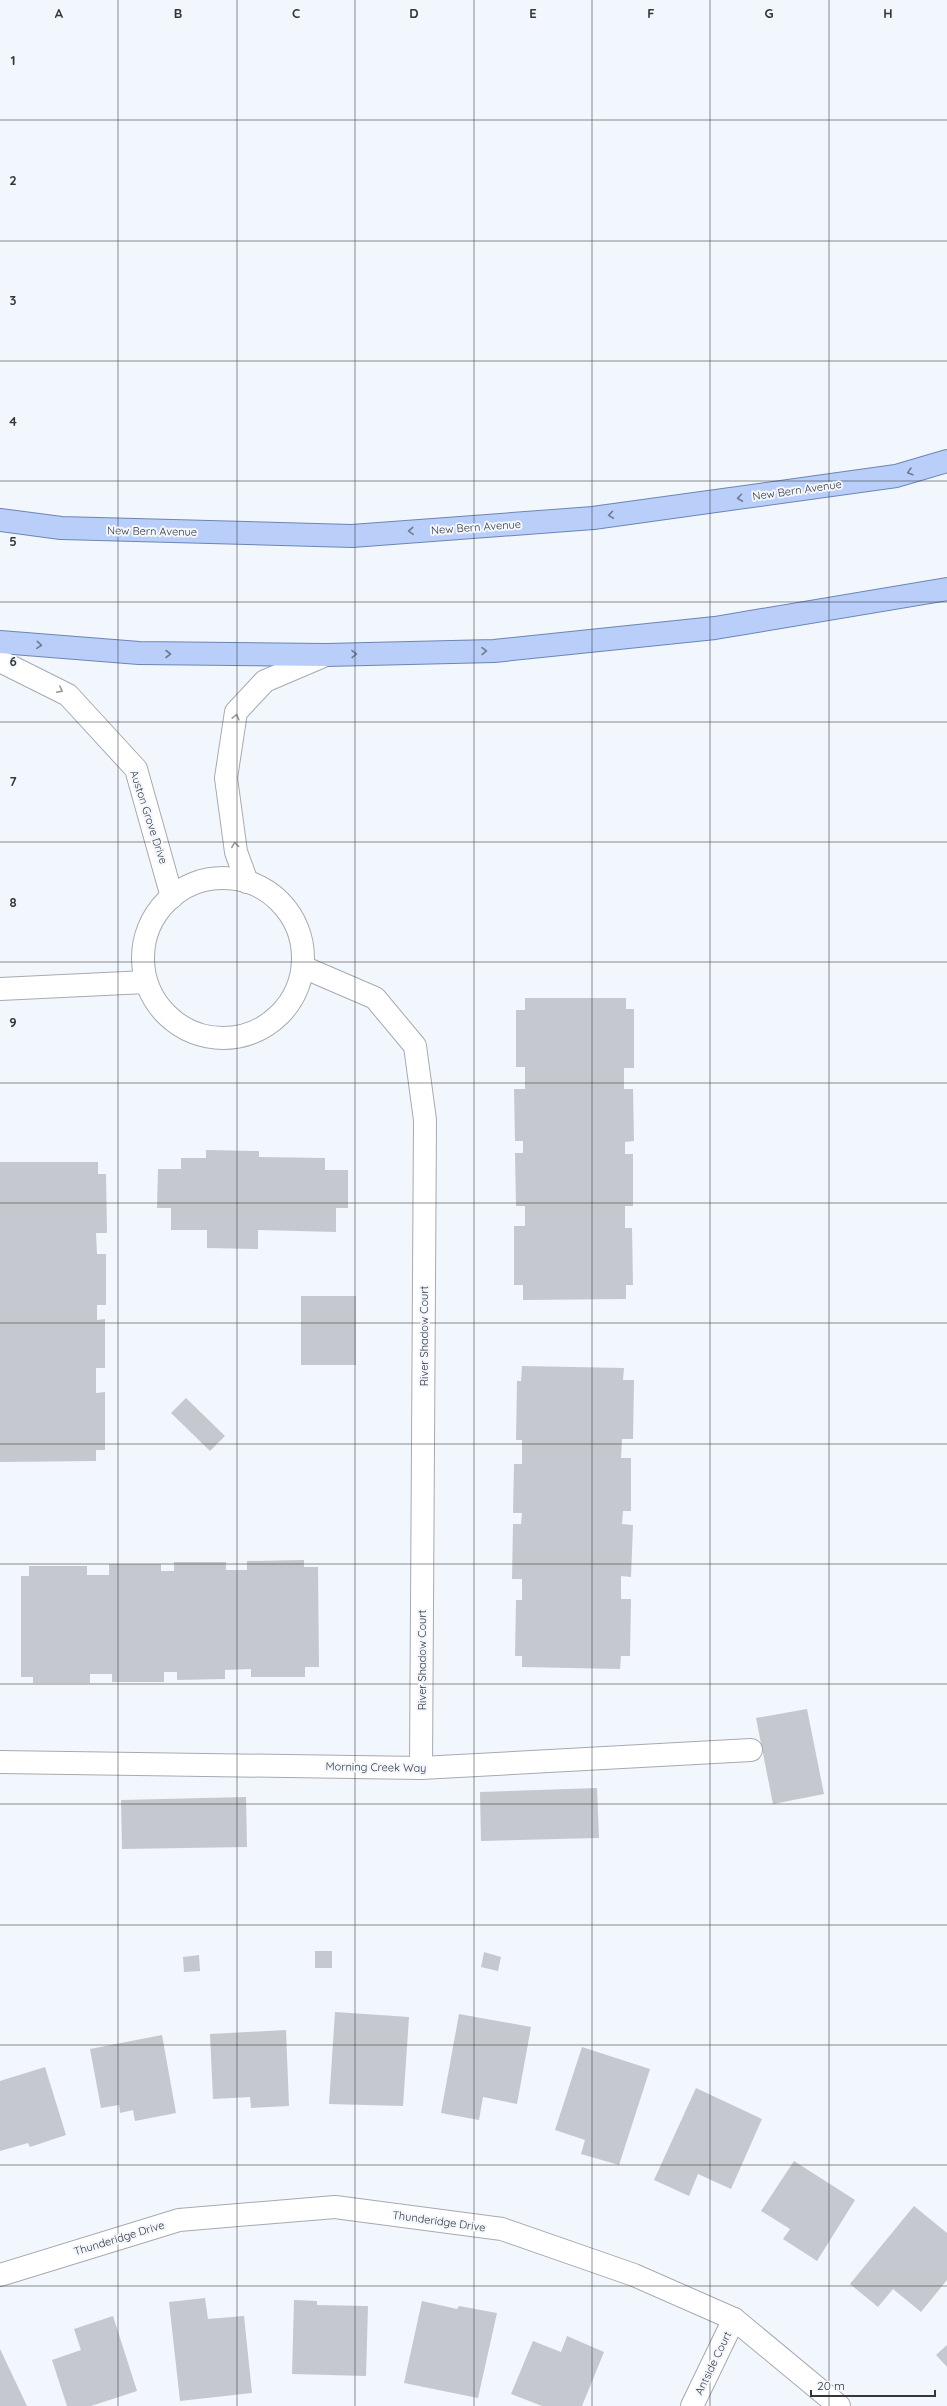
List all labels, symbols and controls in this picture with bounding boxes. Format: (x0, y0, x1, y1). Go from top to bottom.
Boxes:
text: A (55, 5, 64, 21)
text: B (174, 5, 182, 21)
text: C (292, 5, 300, 21)
text: D (409, 5, 419, 21)
text: E (529, 5, 537, 21)
text: F (647, 5, 655, 21)
text: G (764, 5, 774, 21)
text: H (883, 5, 893, 21)
text: 1 (10, 52, 16, 68)
text: 2 (9, 172, 17, 188)
text: 3 (10, 292, 17, 308)
text: 4 (9, 413, 17, 429)
one-way arrow (906, 467, 913, 476)
street label: New Bern Avenue (751, 477, 843, 503)
one-way arrow (736, 493, 743, 502)
one-way arrow (608, 511, 614, 520)
street label: New Bern Avenue (431, 517, 521, 537)
street label: New Bern Avenue (107, 523, 197, 539)
one-way arrow (408, 527, 414, 536)
text: 5 (9, 533, 17, 549)
one-way arrow (36, 640, 42, 649)
one-way arrow (481, 647, 487, 656)
one-way arrow (165, 649, 171, 658)
one-way arrow (351, 650, 357, 658)
text: 6 (9, 653, 17, 669)
one-way arrow (56, 686, 63, 693)
one-way arrow (231, 713, 240, 720)
street label: Auston Grove Drive (127, 768, 171, 866)
text: 7 (9, 773, 17, 789)
one-way arrow (231, 842, 240, 848)
text: 8 (9, 894, 17, 910)
text: 9 (9, 1014, 17, 1030)
street label: River Shadow Court (417, 1285, 431, 1386)
street label: River Shadow Court (415, 1609, 429, 1710)
street label: Morning Creek Way (325, 1759, 427, 1775)
street label: Thunderidge Drive (391, 2208, 487, 2234)
street label: Thunderidge Drive (72, 2218, 166, 2258)
street label: Antside Court (692, 2329, 735, 2397)
scale bar (811, 2372, 935, 2398)
text: 20 m (817, 2378, 845, 2393)

